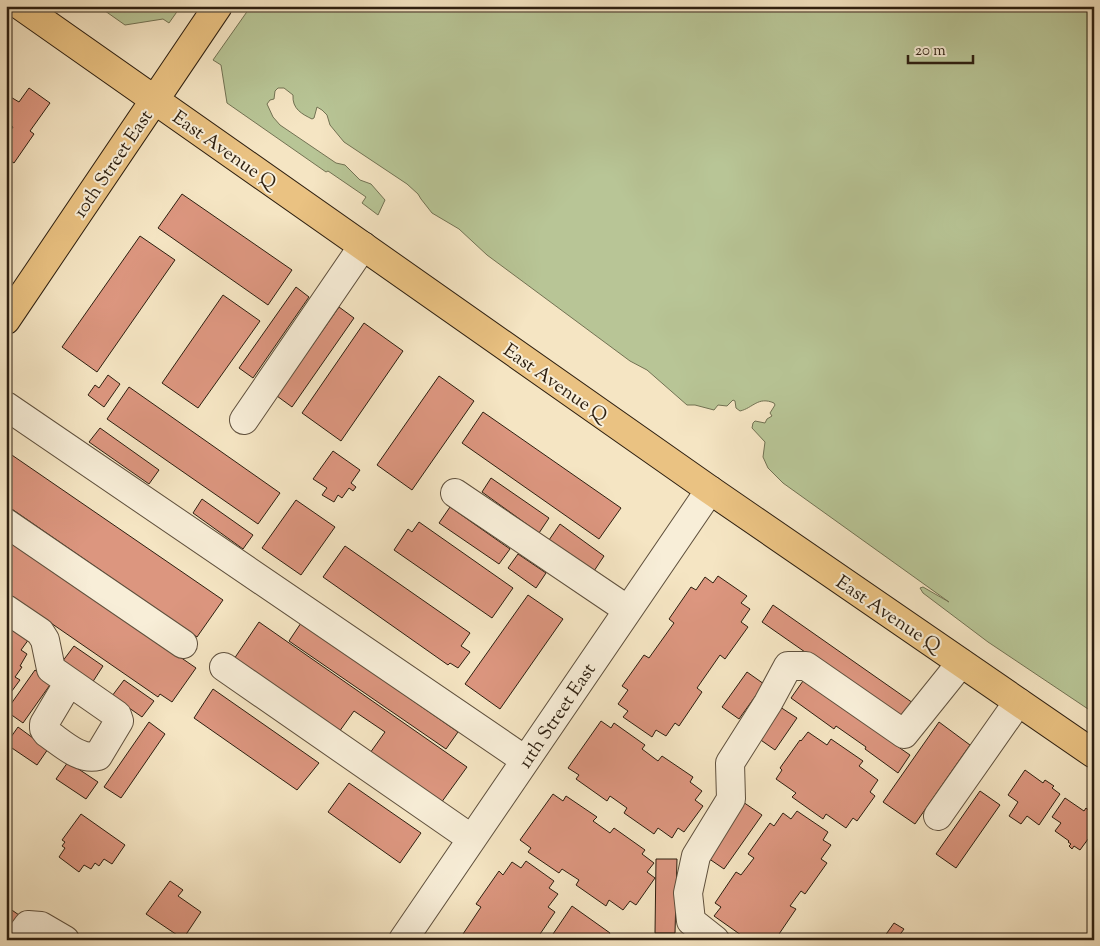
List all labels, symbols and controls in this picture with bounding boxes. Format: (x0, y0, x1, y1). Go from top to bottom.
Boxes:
scale bar (908, 32, 972, 64)
text: 20 m (915, 41, 946, 62)
street label: 10th Street East (68, 105, 161, 224)
street label: East Avenue Q (166, 105, 283, 198)
street label: East Avenue Q (497, 338, 614, 431)
street label: East Avenue Q (830, 570, 947, 661)
street label: 11th Street East (513, 658, 604, 774)

